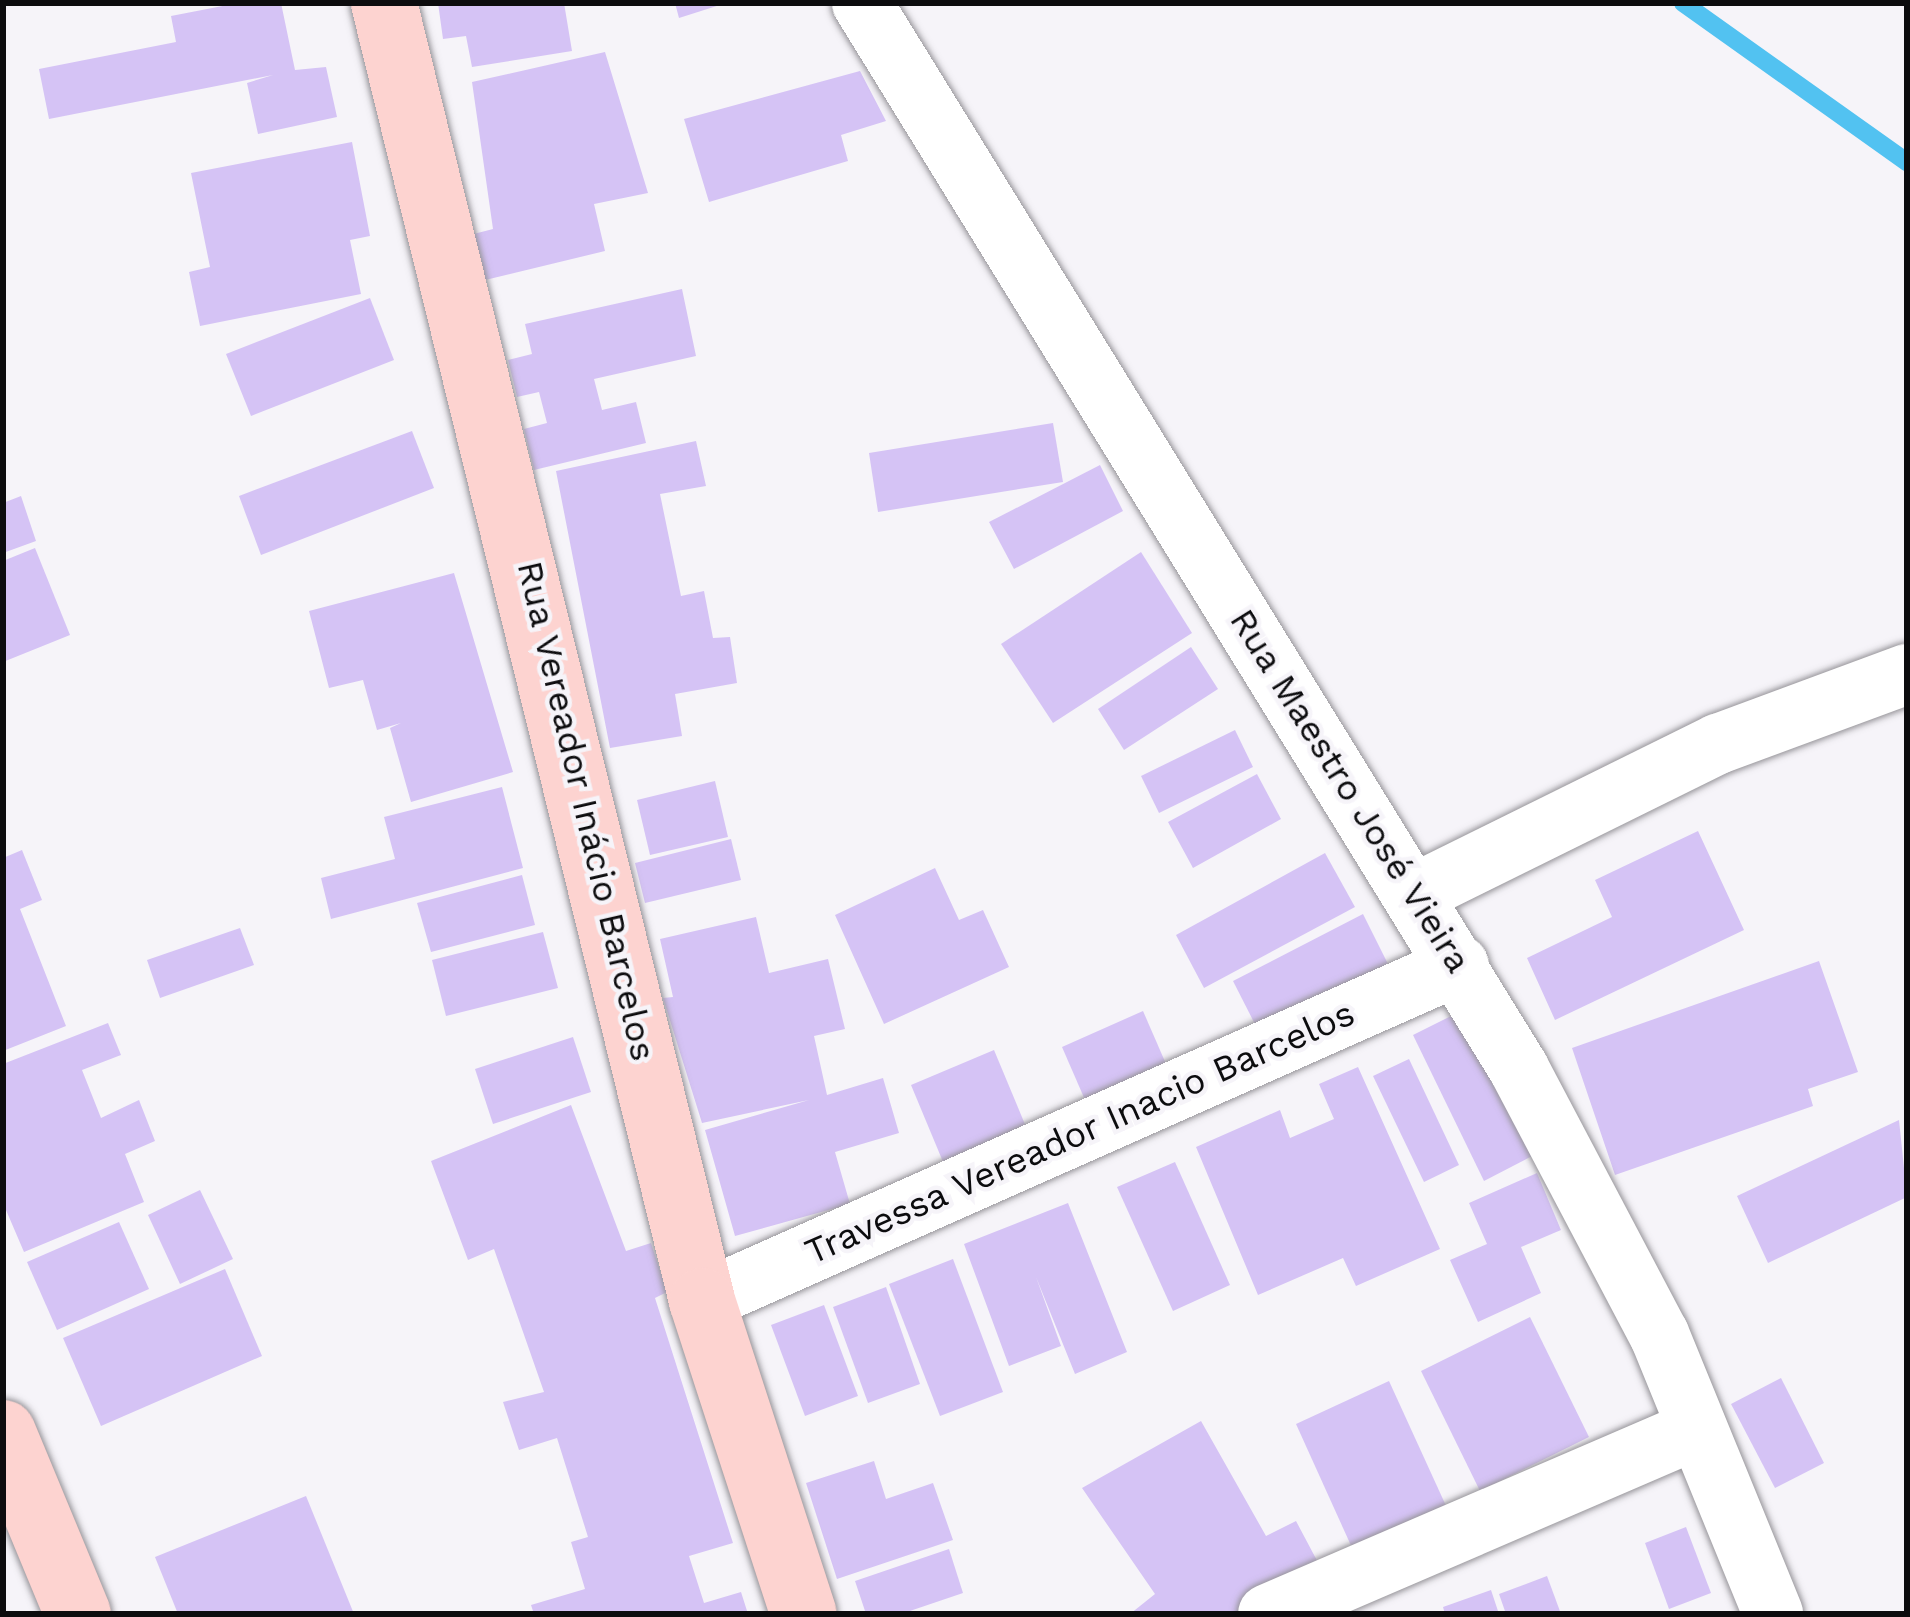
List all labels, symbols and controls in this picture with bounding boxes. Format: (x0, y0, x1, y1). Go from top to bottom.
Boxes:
street label: Rua Vereador Inácio Barcelos (507, 555, 665, 1067)
street label: Rua Maestro José Vieira (1219, 600, 1481, 982)
street label: Travessa Vereador Inacio Barcelos (797, 991, 1363, 1275)

